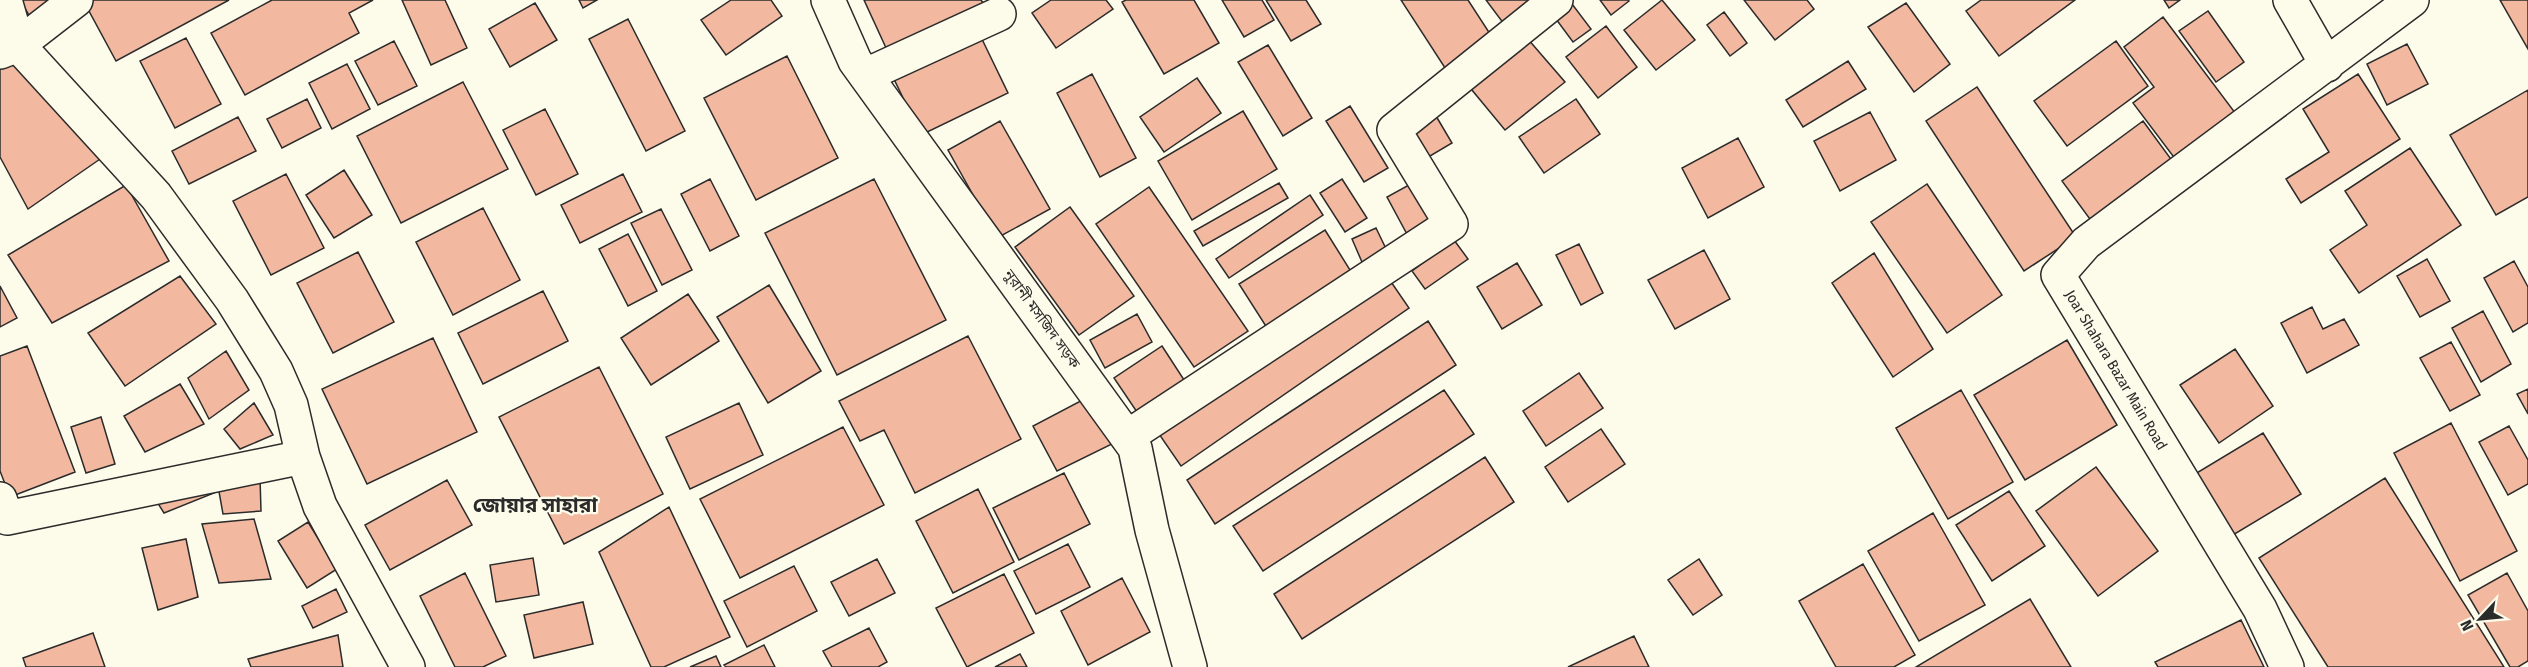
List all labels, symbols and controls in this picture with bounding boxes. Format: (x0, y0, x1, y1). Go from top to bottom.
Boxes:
street label: নুরানী মসজিদ সড়ক (999, 265, 1084, 373)
street label: Joar Shahara Bazar Main Road (2061, 287, 2171, 453)
district label: জোয়ার সাহারা (473, 492, 598, 518)
north arrow (2450, 589, 2510, 649)
text: N (2456, 617, 2478, 634)

